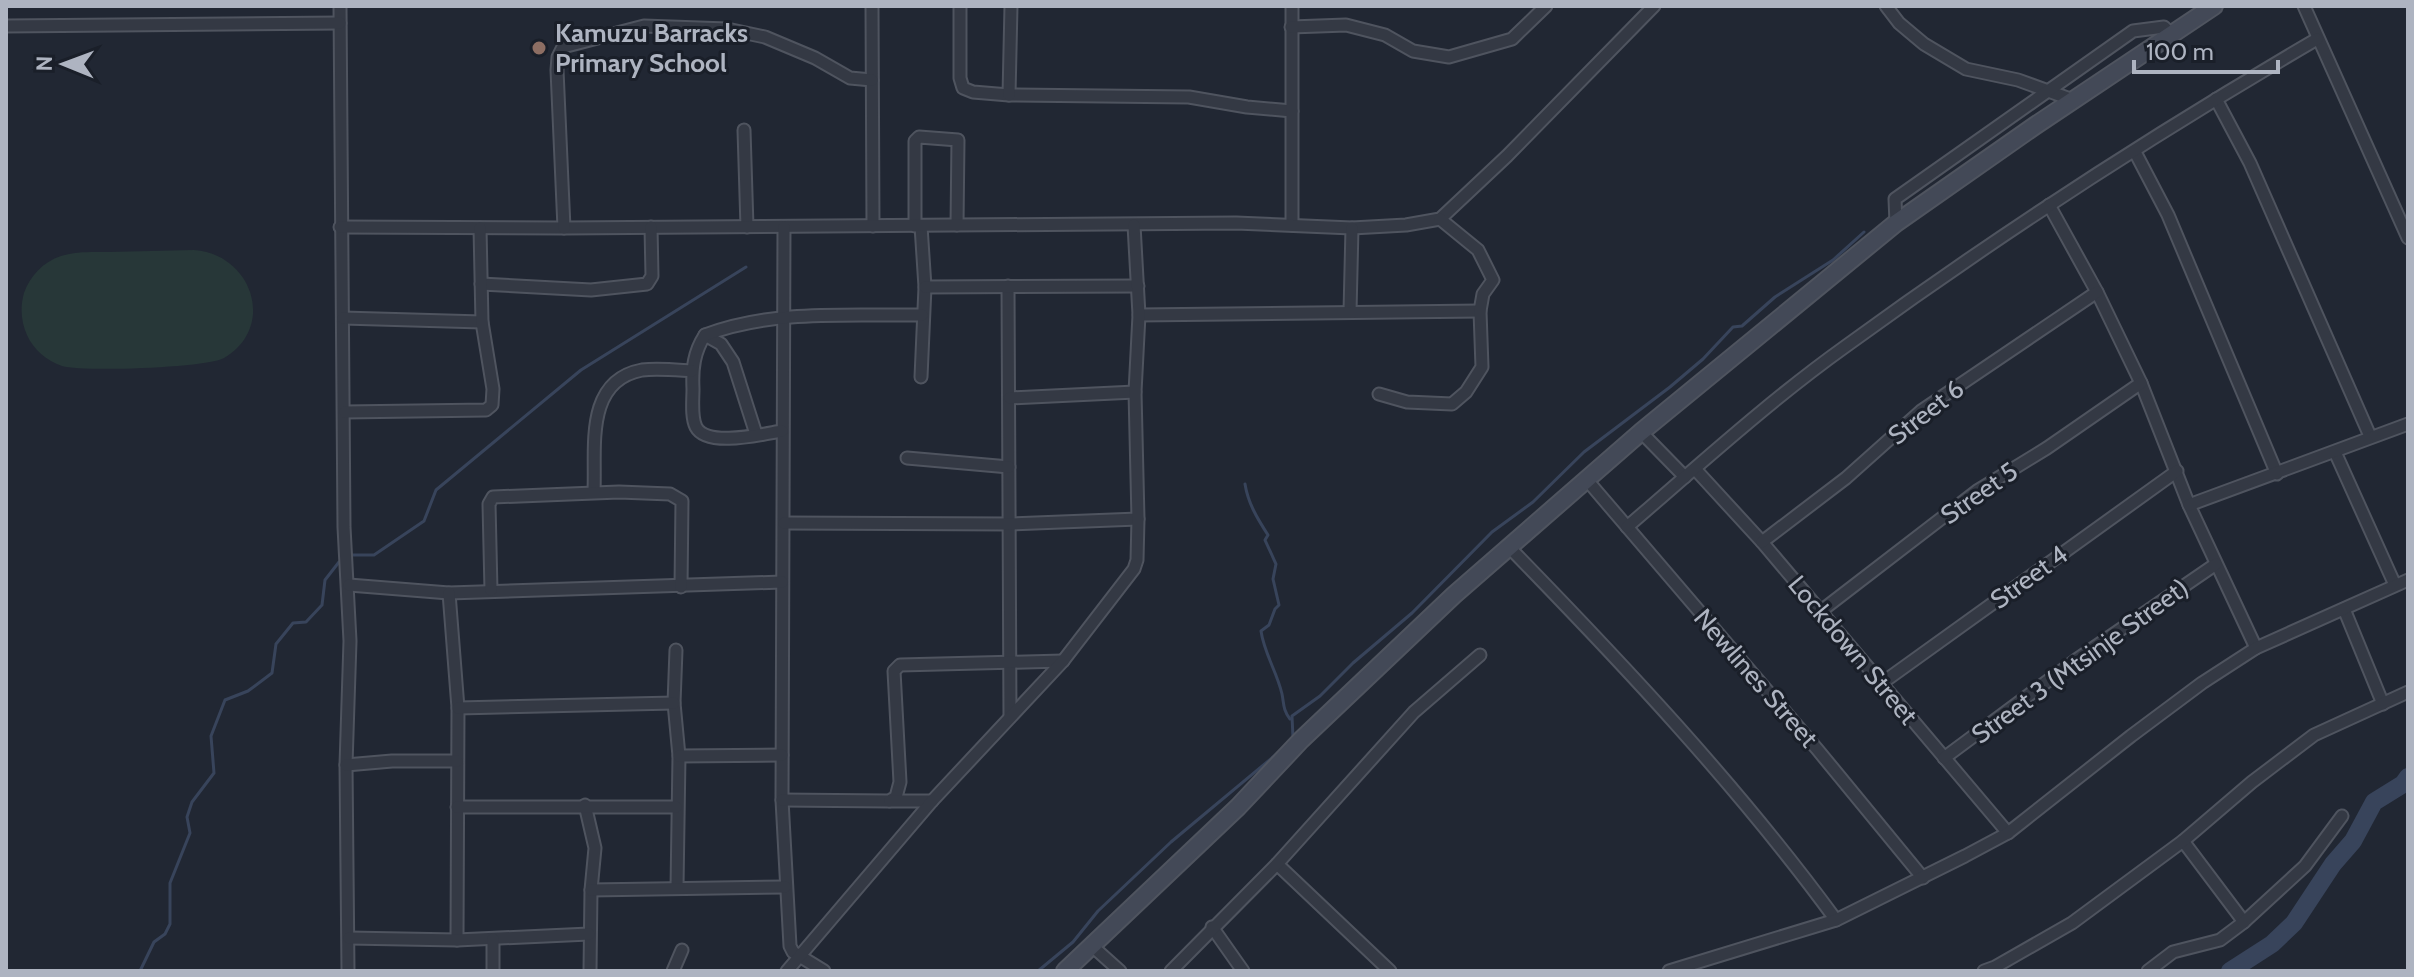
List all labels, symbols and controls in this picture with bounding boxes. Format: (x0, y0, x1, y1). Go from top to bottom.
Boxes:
place label: Kamuzu Barracks Primary School (555, 17, 748, 79)
north arrow (24, 24, 104, 104)
scale bar (2134, 24, 2278, 74)
text: 100 m (2146, 37, 2214, 66)
marker: Kamuzu Barracks Primary School (530, 39, 548, 57)
text: N (31, 56, 58, 72)
street label: Street 6 (1882, 372, 1970, 452)
street label: Street 5 (1934, 455, 2024, 531)
street label: Street 4 (1984, 538, 2074, 616)
street label: Lockdown Street (1781, 569, 1925, 731)
street label: Street 3 (Mtsinje Street) (1965, 572, 2195, 750)
street label: Newlines Street (1687, 602, 1825, 754)

